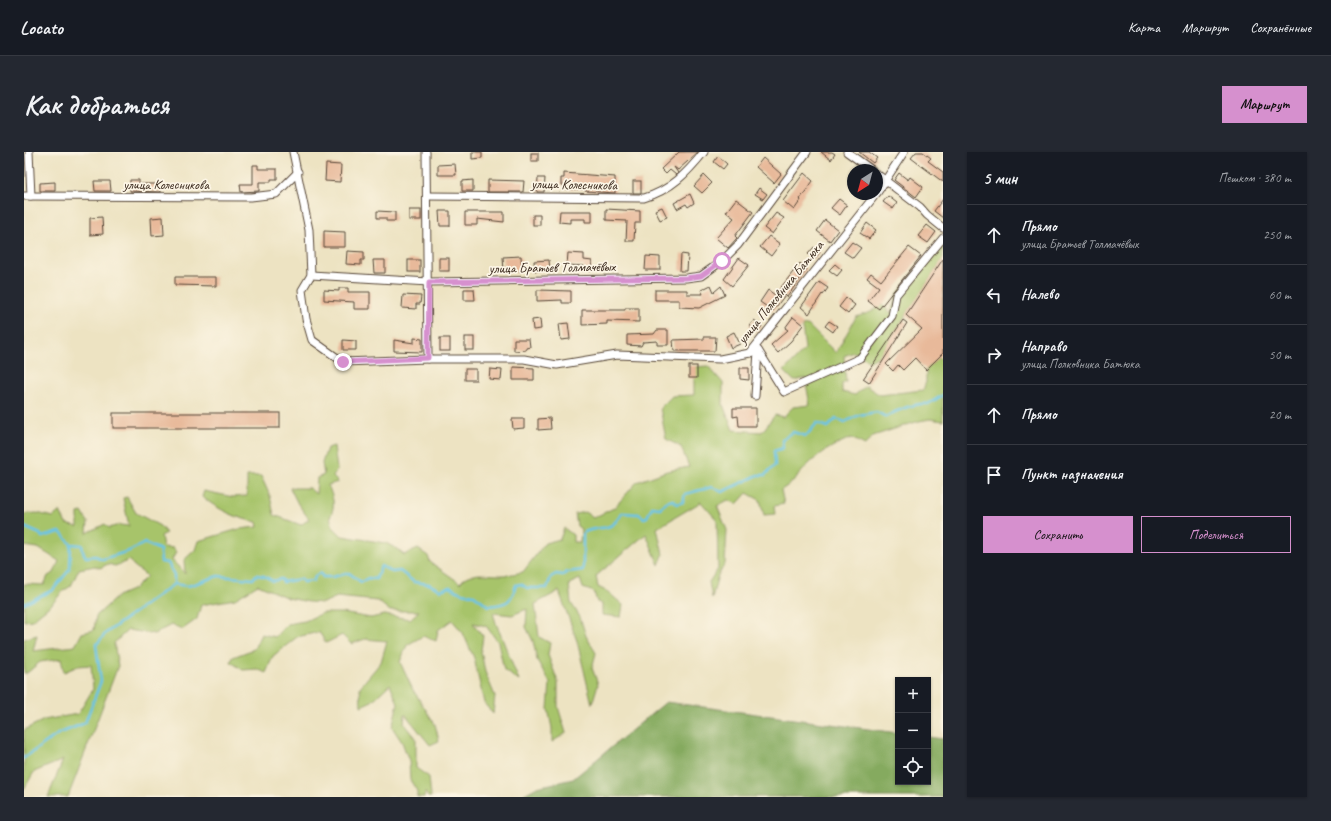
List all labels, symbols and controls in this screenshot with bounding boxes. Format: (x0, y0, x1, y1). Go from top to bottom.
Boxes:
text: Locato (20, 16, 63, 40)
text: Карта (1128, 19, 1160, 36)
text: Маршрут (1182, 19, 1228, 36)
text: Сохранённые (1250, 19, 1311, 36)
button: Маршрут (1222, 86, 1307, 123)
text: Как добраться (24, 87, 169, 122)
north arrow (847, 164, 883, 200)
text: 5 мин (983, 168, 1017, 189)
text: Пешком · 380 m (1218, 170, 1291, 186)
street label: улица Колесникова (530, 175, 618, 194)
street label: улица Колесникова (122, 176, 210, 193)
text: Прямо (1021, 217, 1057, 236)
icon: ahead (983, 224, 1005, 246)
text: 250 m (1263, 227, 1291, 243)
text: улица Братьев Толмачёвых (1021, 236, 1139, 252)
street label: улица Полковника Батюка (733, 237, 828, 348)
route start (713, 252, 731, 270)
street label: улица Братьев Толмачёвых (488, 258, 617, 277)
icon: left (983, 284, 1005, 306)
text: Налево (1021, 285, 1059, 304)
text: 60 m (1269, 287, 1291, 303)
text: Направо (1021, 337, 1067, 356)
icon: right (983, 344, 1005, 366)
text: 50 m (1269, 347, 1291, 363)
route end (334, 353, 352, 371)
text: улица Полковника Батюка (1021, 356, 1140, 372)
icon: ahead (983, 404, 1005, 426)
text: Прямо (1021, 405, 1057, 424)
text: 20 m (1269, 407, 1291, 423)
icon: arrive (983, 464, 1005, 486)
text: Пункт назначения (1021, 465, 1123, 484)
button: Сохранить (983, 516, 1133, 553)
button: Поделиться (1141, 516, 1291, 553)
map controls (895, 677, 931, 785)
button: + (895, 677, 931, 713)
button: − (895, 713, 931, 749)
button: locate (895, 749, 931, 785)

